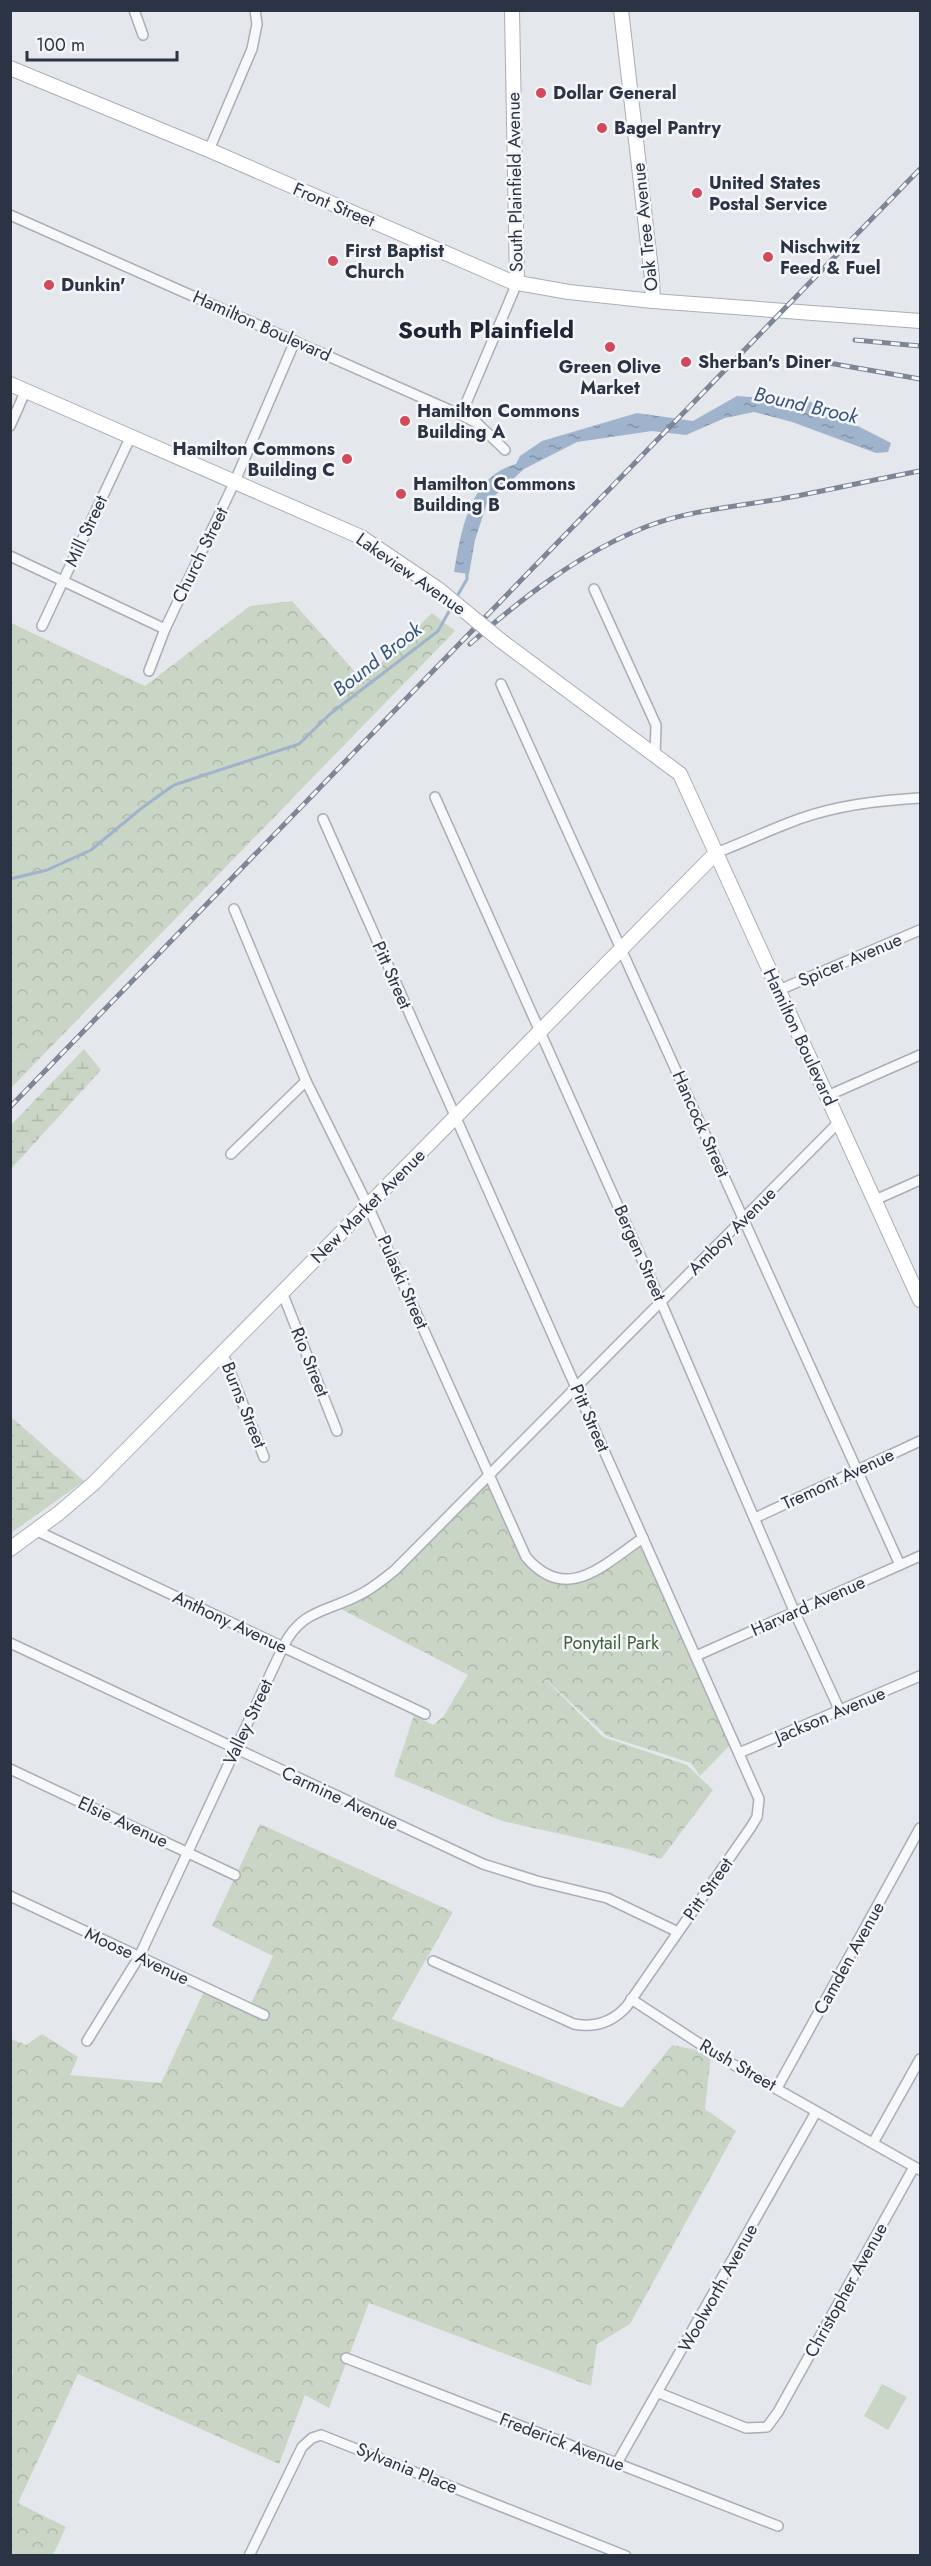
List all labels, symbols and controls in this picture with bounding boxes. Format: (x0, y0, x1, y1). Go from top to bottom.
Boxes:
scale bar (27, 24, 177, 62)
text: 100 m (36, 32, 85, 58)
place label: Dollar General (553, 80, 677, 106)
marker: Dollar General (534, 86, 548, 100)
street label: South Plainfield Avenue (500, 92, 530, 272)
place label: Bagel Pantry (614, 115, 722, 141)
marker: Bagel Pantry (595, 121, 609, 135)
street label: Oak Tree Avenue (625, 161, 665, 293)
place label: United States Postal Service (709, 170, 827, 217)
street label: Front Street (289, 176, 380, 234)
marker: United States Postal Service (690, 186, 704, 200)
place label: Nischwitz Feed & Fuel (780, 234, 881, 281)
place label: First Baptist Church (345, 238, 444, 285)
marker: Nischwitz Feed & Fuel (761, 250, 775, 264)
marker: First Baptist Church (326, 254, 340, 268)
place label: Dunkin' (61, 272, 126, 298)
marker: Dunkin' (42, 278, 56, 292)
street label: Hamilton Boulevard (189, 284, 335, 368)
district label: South Plainfield (398, 312, 574, 347)
marker: Green Olive Market (603, 340, 617, 354)
place label: Sherban's Diner (698, 349, 832, 375)
place label: Green Olive Market (559, 354, 661, 401)
marker: Sherban's Diner (679, 355, 693, 369)
water label: Bound Brook (751, 379, 862, 432)
place label: Hamilton Commons Building A (417, 398, 579, 445)
marker: Hamilton Commons Building A (398, 414, 412, 428)
place label: Hamilton Commons Building C (173, 436, 335, 483)
marker: Hamilton Commons Building C (340, 452, 354, 466)
place label: Hamilton Commons Building B (413, 471, 575, 518)
marker: Hamilton Commons Building B (394, 487, 408, 501)
street label: Mill Street (58, 491, 114, 571)
street label: Church Street (166, 502, 235, 607)
street label: Lakeview Avenue (351, 526, 471, 622)
water label: Bound Brook (327, 614, 429, 703)
street label: Spicer Avenue (794, 926, 906, 994)
street label: Pitt Street (366, 937, 419, 1014)
street label: Hamilton Boulevard (757, 964, 843, 1110)
street label: Hancock Street (666, 1067, 736, 1182)
street label: New Market Avenue (305, 1143, 431, 1269)
street label: Amboy Avenue (682, 1181, 782, 1281)
street label: Bergen Street (607, 1201, 673, 1306)
street label: Pulaski Street (371, 1231, 435, 1334)
street label: Rio Street (284, 1323, 336, 1401)
street label: Burns Street (215, 1358, 273, 1453)
street label: Pitt Street (564, 1380, 617, 1457)
street label: Tremont Avenue (778, 1442, 898, 1516)
street label: Harvard Avenue (747, 1569, 869, 1643)
street label: Anthony Avenue (168, 1584, 292, 1660)
park label: Ponytail Park (563, 1630, 659, 1656)
street label: Valley Street (217, 1674, 280, 1769)
street label: Jackson Avenue (769, 1680, 889, 1751)
street label: Carmine Avenue (277, 1760, 403, 1836)
street label: Elsie Avenue (74, 1790, 172, 1854)
street label: Pitt Street (677, 1852, 740, 1926)
street label: Camden Avenue (807, 1897, 891, 2019)
street label: Moose Avenue (81, 1921, 193, 1991)
street label: Rush Street (695, 2033, 782, 2098)
street label: Christopher Avenue (798, 2218, 894, 2362)
street label: Woolworth Avenue (672, 2219, 764, 2357)
street label: Frederick Avenue (496, 2406, 628, 2478)
street label: Sylvania Place (352, 2436, 462, 2500)

